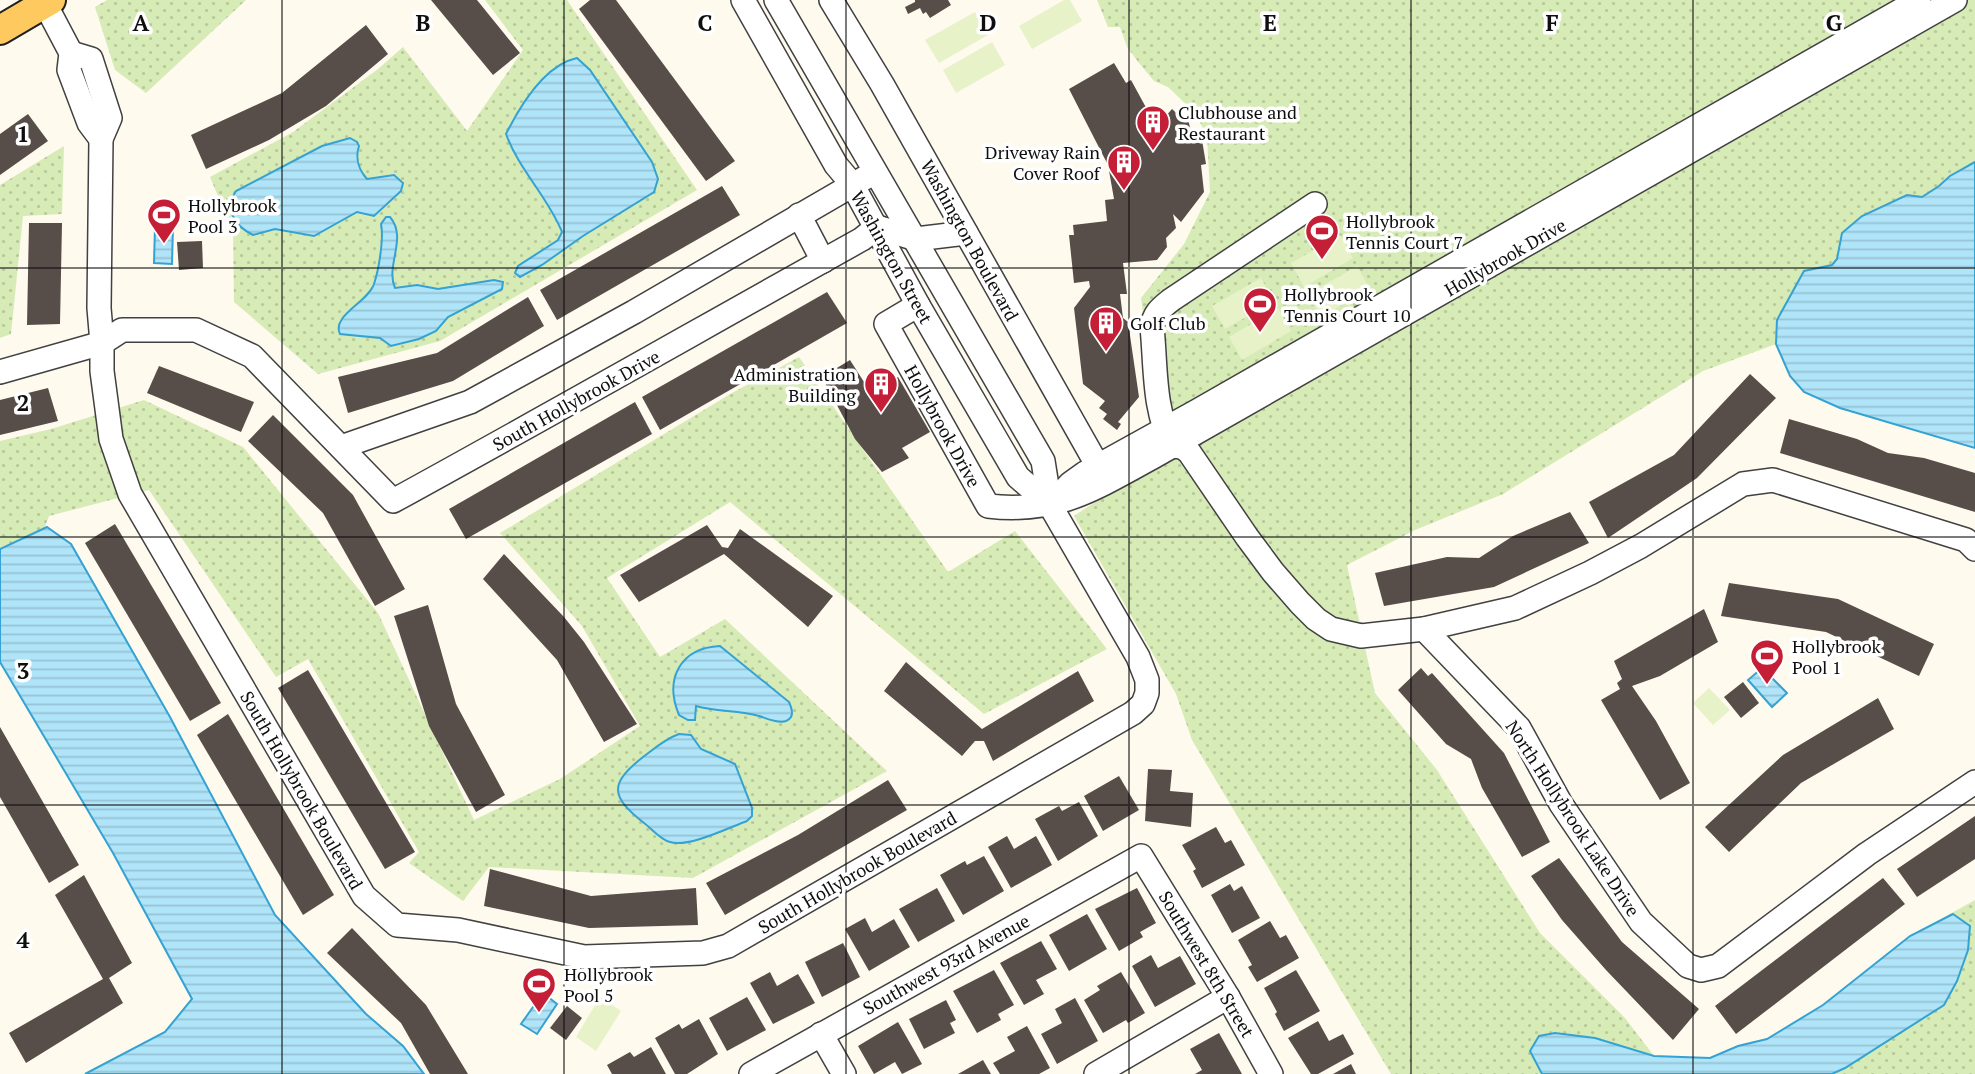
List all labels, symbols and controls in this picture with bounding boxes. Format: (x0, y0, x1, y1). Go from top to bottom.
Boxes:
text: A (133, 7, 150, 38)
text: B (416, 7, 431, 38)
text: C (698, 7, 713, 38)
text: D (980, 7, 997, 38)
text: E (1263, 7, 1277, 38)
text: F (1545, 7, 1559, 38)
text: G (1826, 7, 1843, 38)
place label: Clubhouse and Restaurant (1178, 100, 1297, 145)
building icon: Clubhouse and Restaurant (1134, 103, 1172, 152)
text: 1 (17, 118, 30, 149)
place label: Driveway Rain Cover Roof (985, 140, 1102, 185)
building icon: Driveway Rain Cover Roof (1105, 143, 1143, 192)
street label: Washington Boulevard (916, 155, 1024, 325)
street label: Washington Street (846, 186, 939, 328)
place label: Hollybrook Pool 3 (188, 193, 278, 238)
sports icon: Hollybrook Pool 3 (145, 196, 183, 245)
place label: Hollybrook Tennis Court 7 (1346, 209, 1463, 254)
sports icon: Hollybrook Tennis Court 7 (1303, 212, 1341, 261)
street label: Hollybrook Drive (1440, 213, 1570, 301)
place label: Hollybrook Tennis Court 10 (1284, 282, 1411, 327)
sports icon: Hollybrook Tennis Court 10 (1241, 285, 1279, 334)
building icon: Golf Club (1087, 304, 1125, 353)
place label: Golf Club (1130, 311, 1206, 335)
street label: South Hollybrook Drive (488, 344, 664, 456)
street label: Hollybrook Drive (899, 361, 987, 491)
place label: Administration Building (733, 362, 857, 407)
building icon: Administration Building (862, 365, 900, 414)
text: 2 (17, 387, 30, 418)
place label: Hollybrook Pool 1 (1792, 634, 1882, 679)
sports icon: Hollybrook Pool 1 (1748, 637, 1786, 686)
text: 3 (17, 655, 30, 686)
street label: South Hollybrook Boulevard (235, 686, 369, 894)
street label: North Hollybrook Lake Drive (1500, 715, 1646, 921)
street label: South Hollybrook Boulevard (753, 805, 961, 939)
street label: Southwest 8th Street (1154, 886, 1261, 1042)
street label: Southwest 93rd Avenue (858, 908, 1034, 1020)
text: 4 (17, 924, 30, 955)
place label: Hollybrook Pool 5 (564, 962, 654, 1007)
sports icon: Hollybrook Pool 5 (520, 965, 558, 1014)

